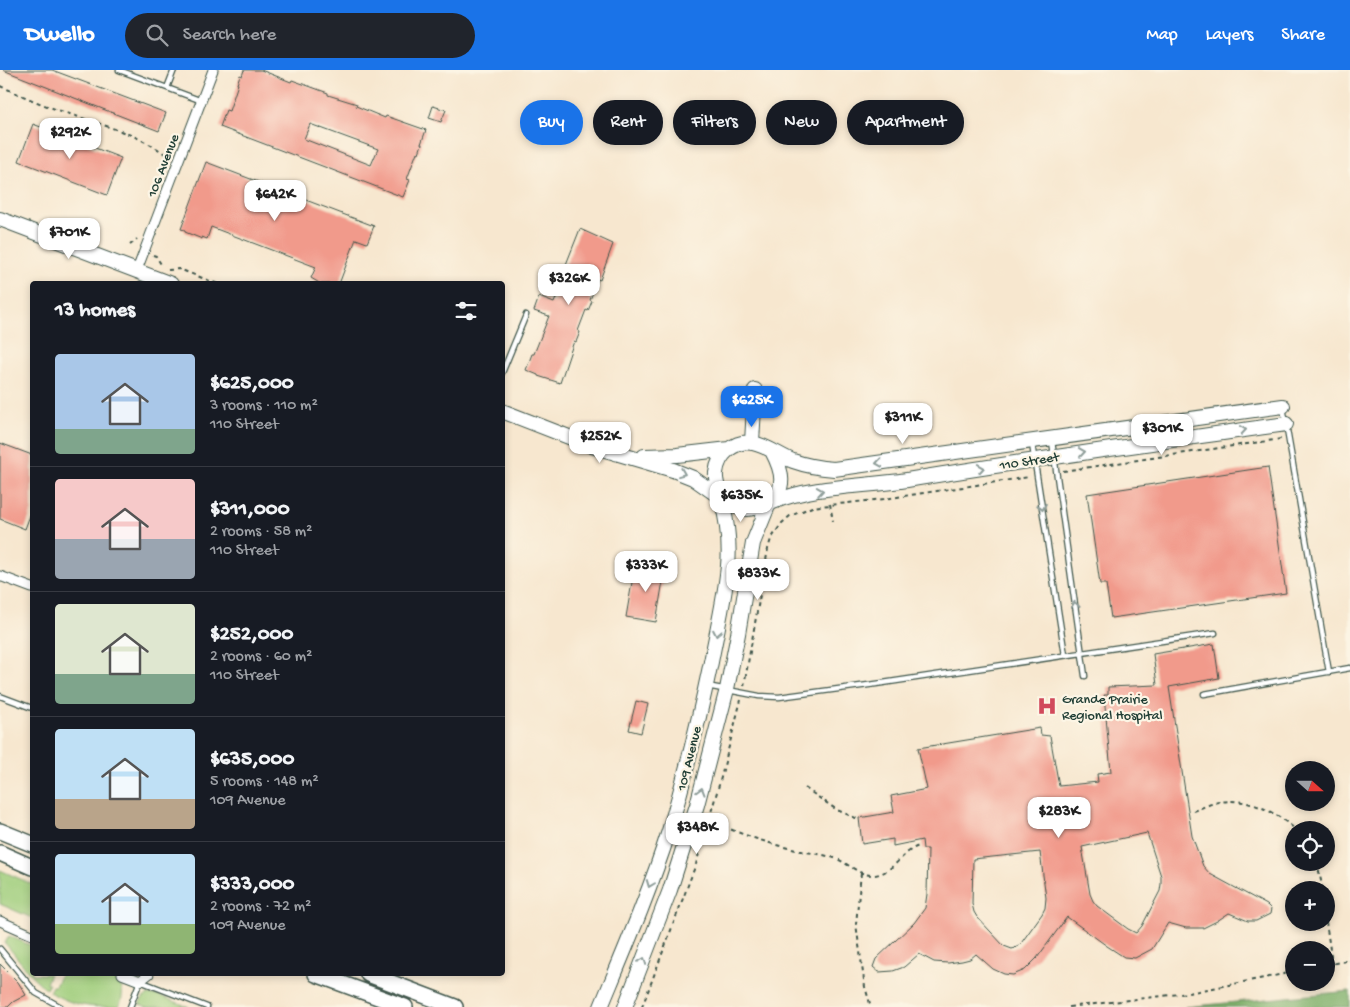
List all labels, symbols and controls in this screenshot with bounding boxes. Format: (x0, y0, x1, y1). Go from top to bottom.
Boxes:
search box (125, 13, 475, 58)
text: Dwello (25, 21, 95, 50)
icon: search (143, 21, 171, 49)
text: Search here (183, 24, 276, 47)
text: Map (1146, 25, 1178, 46)
text: Layers (1206, 25, 1253, 46)
text: Share (1281, 25, 1325, 46)
chip: Buy (520, 100, 583, 145)
chip: Rent (593, 100, 663, 145)
chip: Filters (673, 100, 756, 145)
chip: New (766, 100, 837, 145)
chip: Apartment (847, 100, 964, 145)
pin: $292K (35, 118, 105, 160)
text: $292K (50, 124, 90, 143)
street label: 106 Avenue (144, 131, 184, 201)
pin: $642K (240, 180, 310, 222)
text: $642K (255, 186, 295, 205)
pin: $701K (34, 218, 104, 260)
text: $701K (49, 224, 89, 243)
pin: $326K (534, 264, 604, 306)
text: $326K (549, 270, 589, 289)
icon: filters (452, 297, 480, 325)
text: 13 homes (55, 299, 135, 324)
text: $625,000 (210, 372, 294, 397)
icon: home (95, 374, 155, 434)
pin: $625K (717, 386, 787, 428)
text: $625K (732, 392, 772, 411)
text: 3 rooms · 110 m² (210, 397, 318, 416)
pin: $311K (868, 402, 938, 445)
text: $311K (884, 409, 922, 428)
pin: $301K (1127, 414, 1197, 456)
text: 110 Street (210, 416, 278, 435)
text: $301K (1142, 420, 1182, 439)
pin: $252K (565, 422, 635, 464)
one-way arrow (1240, 425, 1248, 436)
text: $252K (580, 428, 620, 447)
one-way arrow (1079, 447, 1087, 458)
street label: 110 Street (997, 449, 1062, 476)
one-way arrow (875, 457, 883, 468)
one-way arrow (976, 463, 985, 473)
one-way arrow (677, 468, 685, 478)
pin: $635K (706, 480, 776, 523)
one-way arrow (816, 486, 824, 496)
text: $635K (721, 487, 761, 506)
text: $311,000 (210, 498, 290, 523)
icon: home (95, 499, 155, 559)
one-way arrow (1036, 503, 1046, 511)
text: 2 rooms · 58 m² (210, 523, 312, 542)
text: 110 Street (210, 542, 278, 561)
pin: $333K (611, 550, 681, 593)
text: $333K (626, 557, 666, 576)
pin: $833K (723, 558, 793, 601)
text: $833K (737, 565, 779, 584)
one-way arrow (1070, 600, 1081, 608)
text: $252,000 (210, 623, 293, 648)
icon: home (95, 624, 155, 684)
one-way arrow (712, 628, 722, 637)
text: 2 rooms · 60 m² (210, 648, 312, 667)
text: 110 Street (210, 667, 278, 686)
place label: Grande Prairie Regional Hospital (1062, 692, 1163, 725)
hospital icon: Grande Prairie Regional Hospital (1036, 695, 1058, 717)
street label: 109 Avenue (674, 724, 707, 794)
text: $635,000 (210, 748, 294, 773)
icon: home (95, 749, 155, 809)
north arrow (1285, 761, 1335, 811)
map controls (1285, 761, 1335, 991)
text: 5 rooms · 148 m² (210, 773, 319, 792)
one-way arrow (696, 788, 706, 796)
text: 109 Avenue (210, 792, 285, 811)
pin: $283K (1024, 796, 1094, 839)
text: $283K (1039, 803, 1079, 822)
pin: $348K (662, 812, 732, 855)
text: $348K (677, 819, 717, 838)
button: locate (1285, 821, 1335, 871)
text: $333,000 (210, 873, 295, 898)
icon: home (95, 874, 155, 934)
one-way arrow (646, 879, 656, 888)
button: + (1285, 881, 1335, 931)
text: 2 rooms · 72 m² (210, 898, 311, 917)
text: 109 Avenue (210, 917, 285, 936)
button: − (1285, 941, 1335, 991)
one-way arrow (637, 958, 647, 966)

